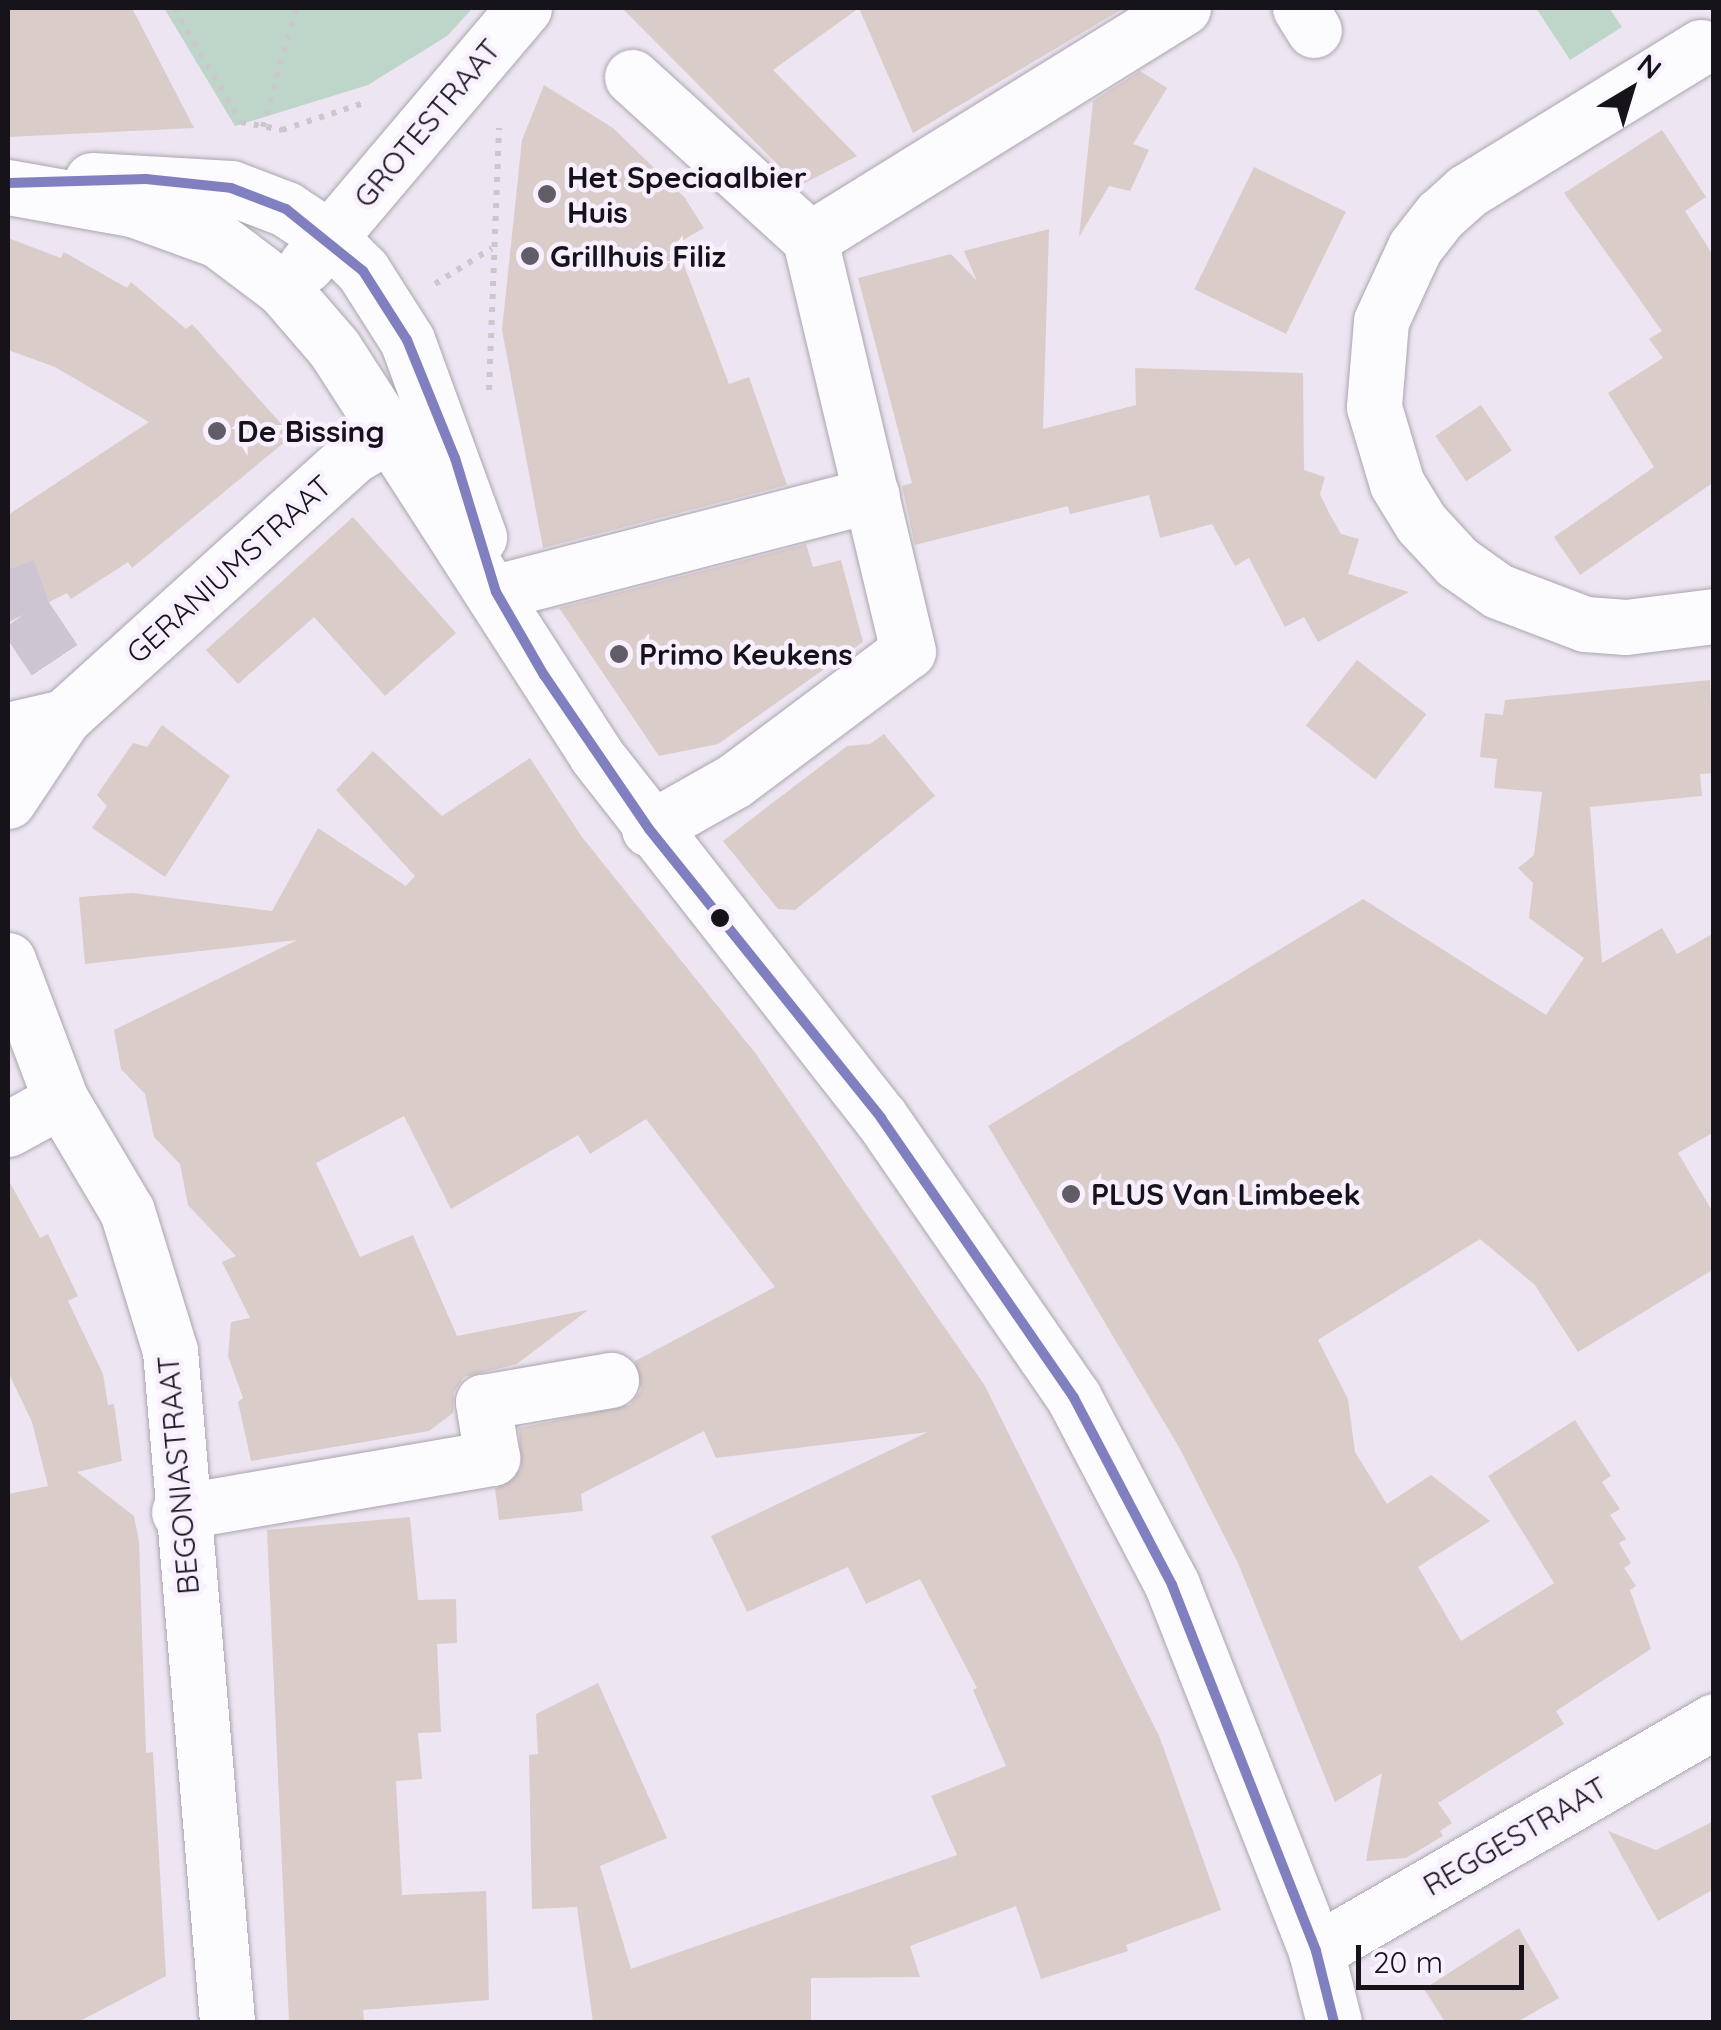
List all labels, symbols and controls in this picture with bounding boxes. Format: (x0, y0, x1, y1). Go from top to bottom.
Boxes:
street label: GROTESTRAAT (346, 31, 508, 215)
north arrow (1581, 40, 1681, 140)
text: N (1631, 46, 1669, 86)
place label: Het Speciaalbier Huis (567, 159, 807, 230)
marker: Het Speciaalbier Huis (536, 183, 558, 205)
place label: Grillhuis Filiz (550, 238, 726, 274)
marker: Grillhuis Filiz (519, 245, 541, 267)
place label: De Bissing (237, 413, 385, 449)
marker: De Bissing (206, 420, 228, 442)
street label: GERANIUMSTRAAT (119, 467, 339, 671)
place label: Primo Keukens (639, 636, 853, 672)
marker: Primo Keukens (608, 643, 630, 665)
unlabelled marker (710, 908, 730, 928)
place label: PLUS Van Limbeek (1091, 1176, 1360, 1212)
marker: PLUS Van Limbeek (1060, 1183, 1082, 1205)
street label: BEGONIASTRAAT (150, 1354, 206, 1596)
street label: REGGESTRAAT (1417, 1769, 1613, 1903)
scale bar (1361, 1925, 1528, 1987)
text: 20 m (1373, 1943, 1443, 1981)

